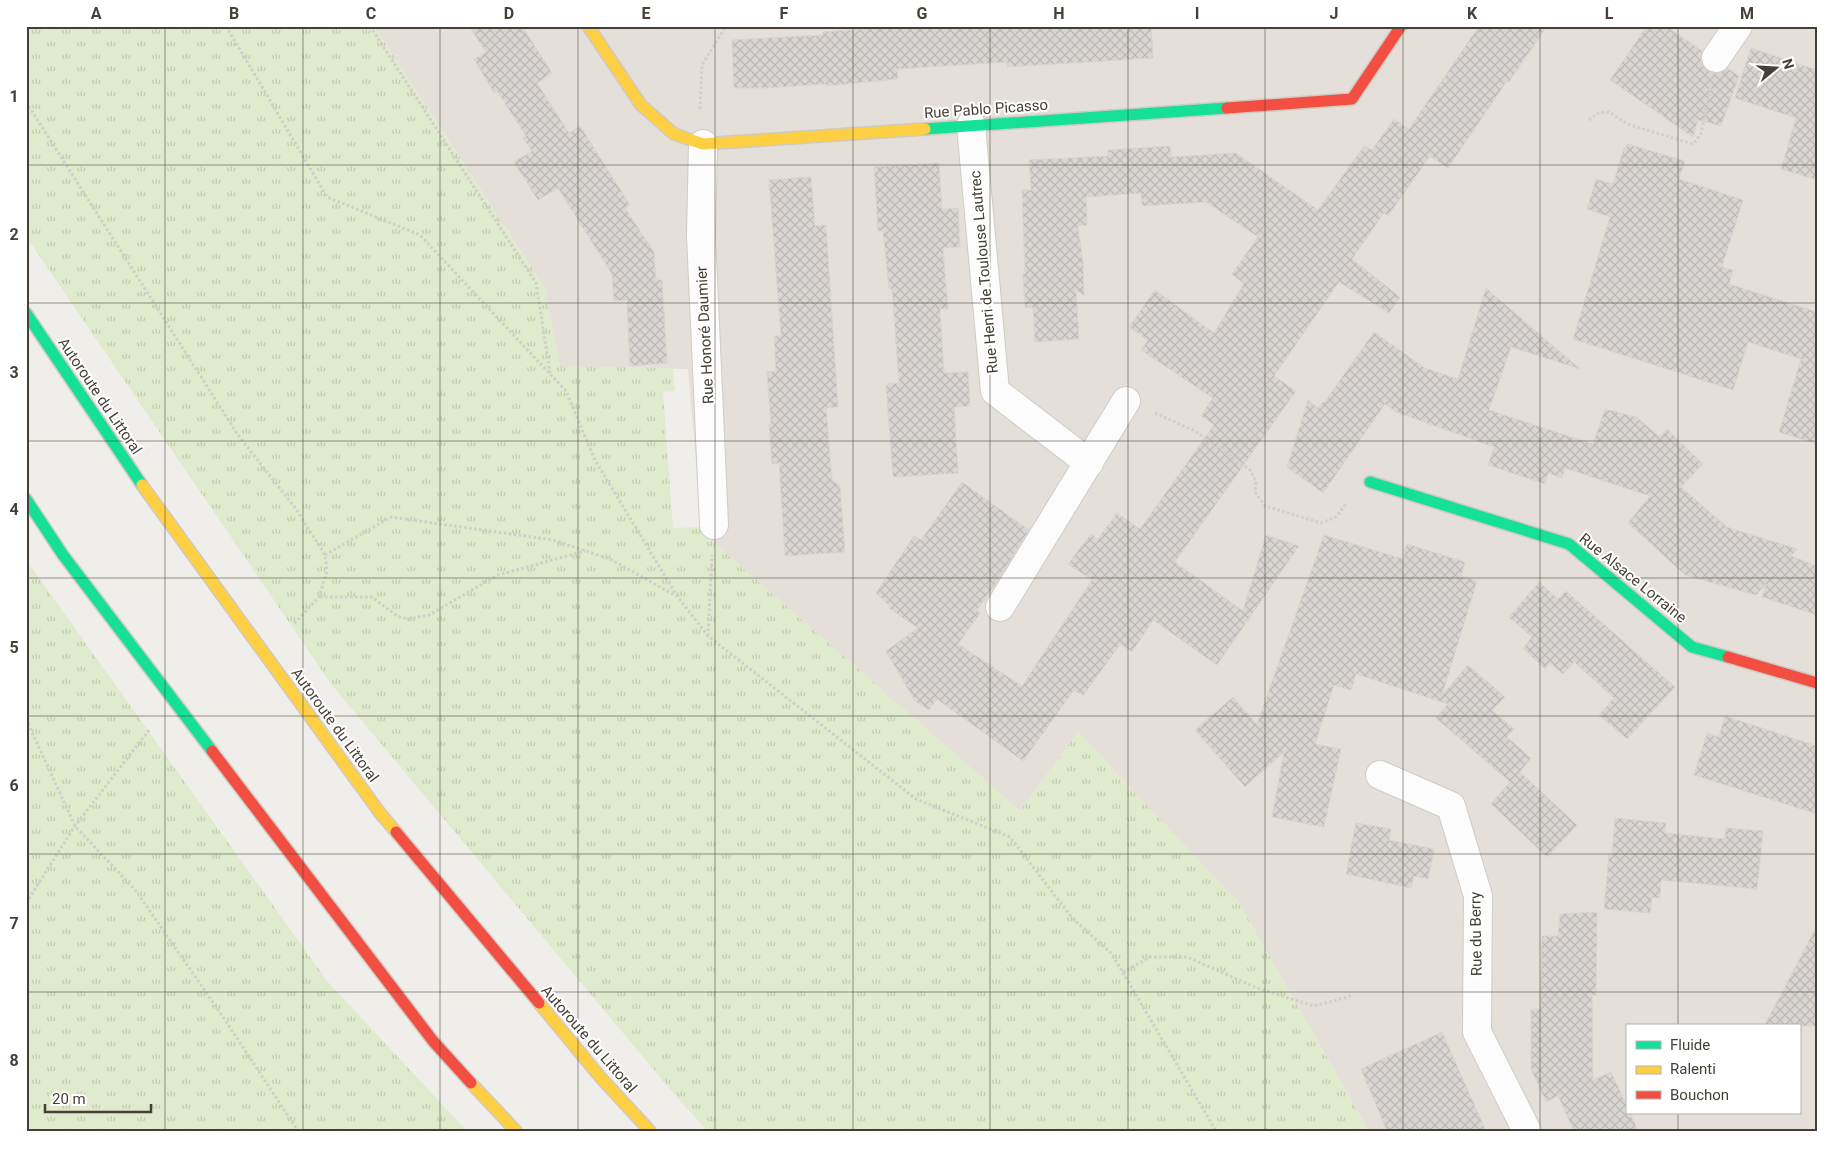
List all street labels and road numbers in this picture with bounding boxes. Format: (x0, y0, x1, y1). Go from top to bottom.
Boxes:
street label: Rue Pablo Picasso (923, 96, 1049, 122)
street label: Rue Henri de Toulouse Lautrec (966, 170, 1002, 374)
street label: Rue Honoré Daumier (692, 266, 718, 404)
street label: Autoroute du Littoral (54, 334, 146, 458)
street label: Rue Alsace Lorraine (1576, 529, 1690, 627)
street label: Autoroute du Littoral (288, 664, 382, 786)
street label: Rue du Berry (1466, 892, 1486, 976)
street label: Autoroute du Littoral (537, 982, 641, 1096)

